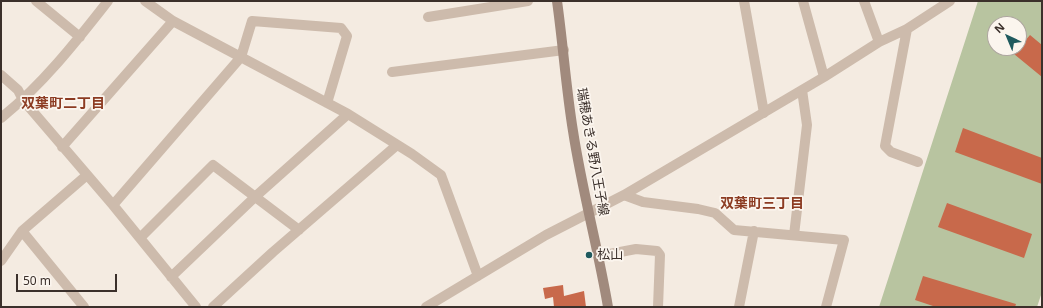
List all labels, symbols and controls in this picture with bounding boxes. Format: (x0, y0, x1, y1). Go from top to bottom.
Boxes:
north arrow (987, 16, 1027, 56)
text: N (991, 19, 1007, 36)
street label: 瑞穂あきる野八王子線 (573, 87, 611, 217)
district label: 双葉町二丁目 (21, 96, 105, 112)
district label: 双葉町三丁目 (720, 196, 804, 212)
place label: 松山 (597, 247, 623, 263)
marker: 松山 (584, 250, 594, 260)
scale bar (18, 266, 119, 292)
text: 50 m (23, 272, 51, 289)

